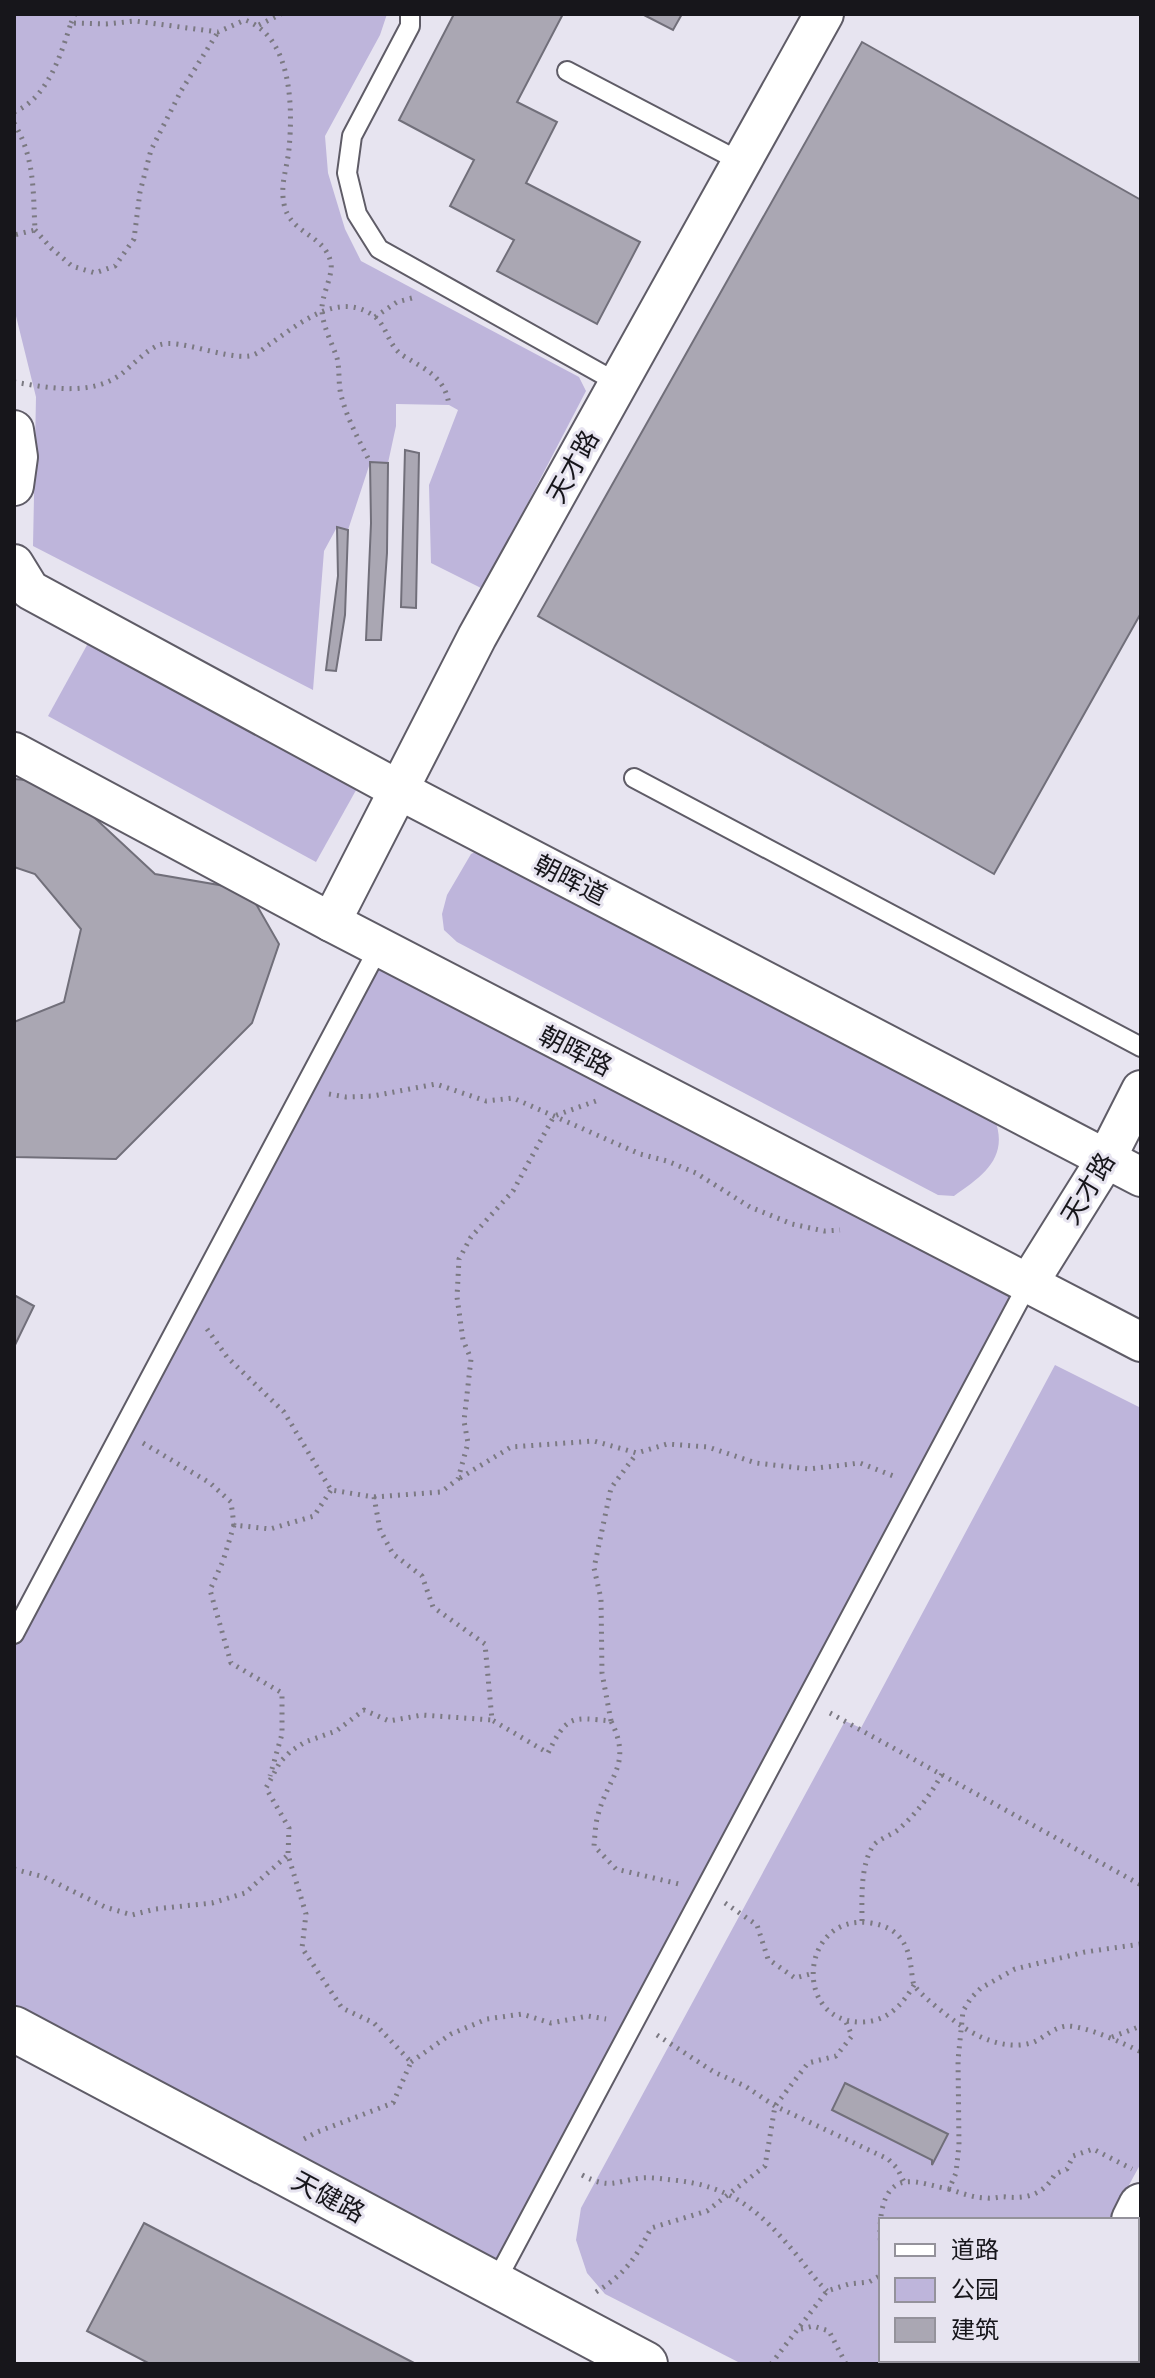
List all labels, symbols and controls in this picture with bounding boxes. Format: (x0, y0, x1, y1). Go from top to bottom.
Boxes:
street label: 天才路 (537, 423, 607, 509)
street label: 朝晖道 (528, 845, 614, 913)
street label: 朝晖路 (533, 1016, 619, 1084)
street label: 天才路 (1051, 1145, 1123, 1231)
street label: 天健路 (286, 2162, 372, 2230)
legend (879, 2218, 1139, 2362)
text: 道路 (951, 2232, 999, 2265)
text: 公园 (951, 2272, 999, 2305)
text: 建筑 (951, 2312, 999, 2345)

